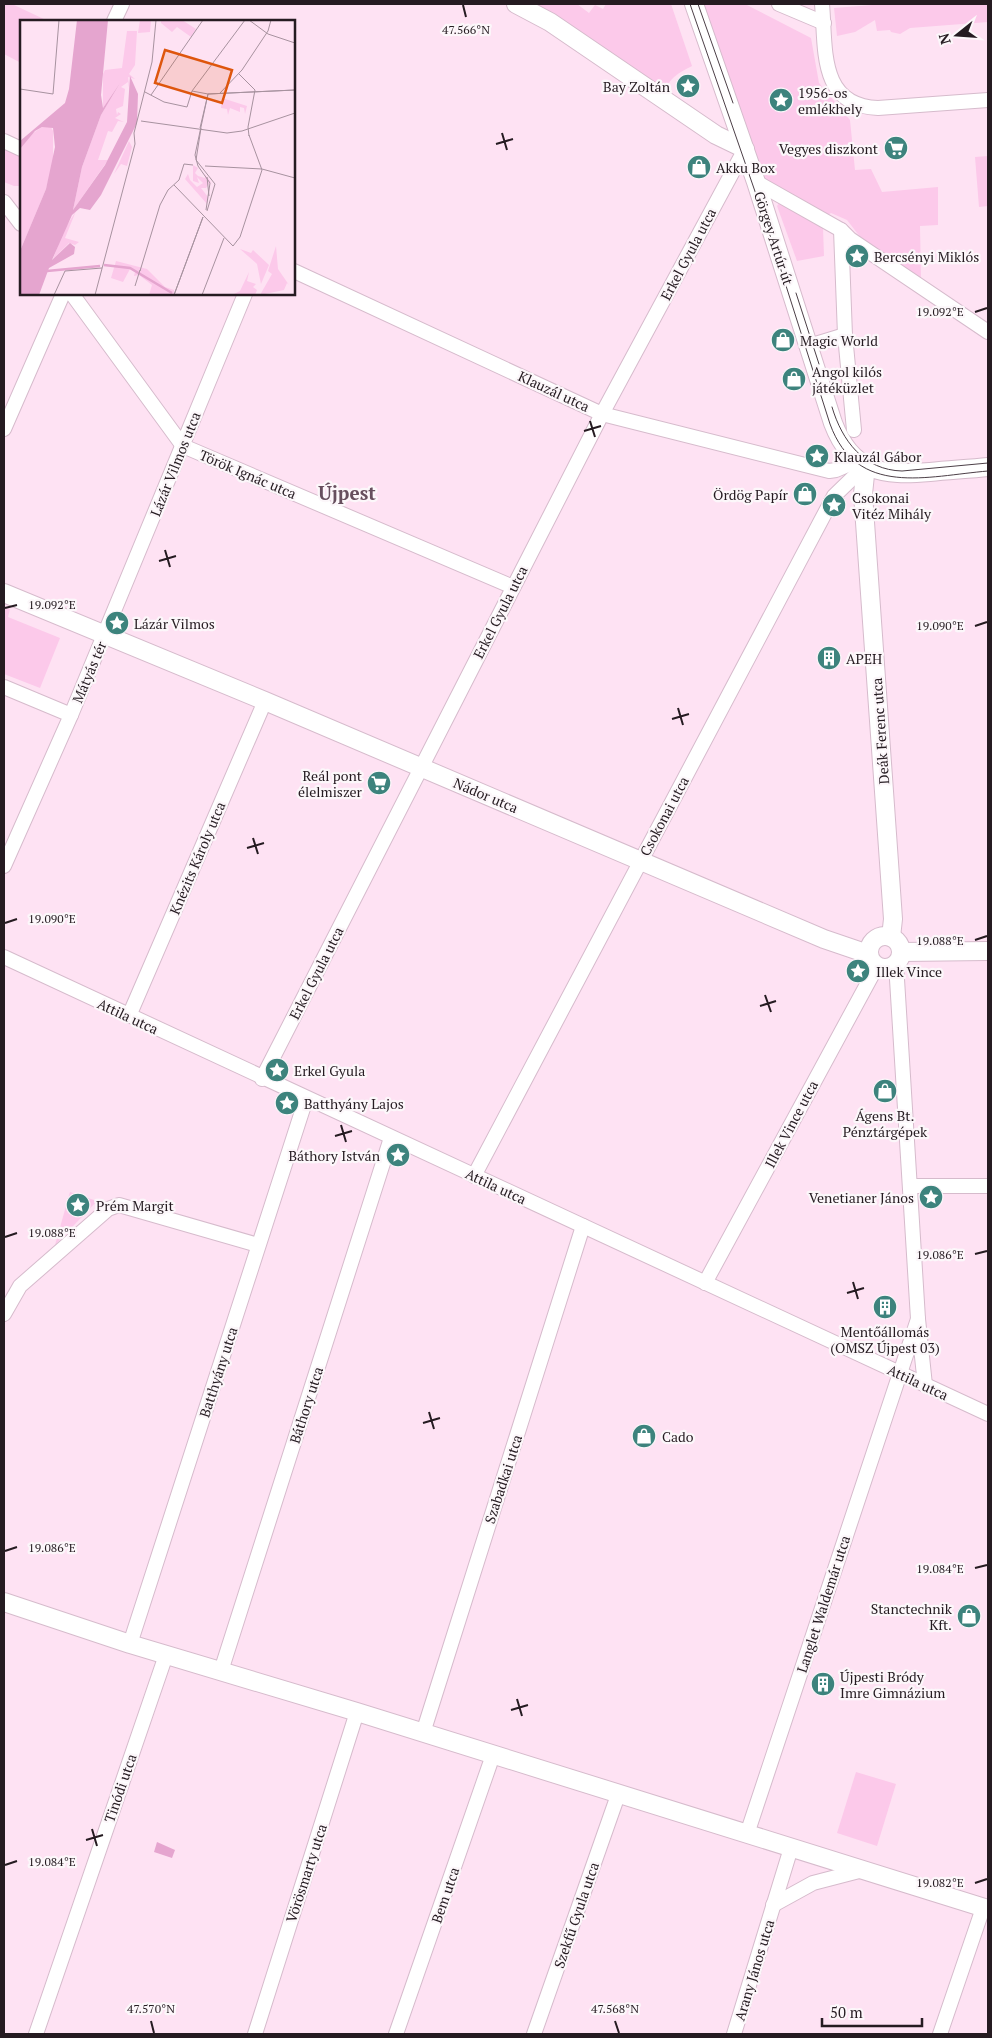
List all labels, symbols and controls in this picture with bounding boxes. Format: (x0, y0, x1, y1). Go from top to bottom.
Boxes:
north arrow (932, 10, 982, 60)
inset map (20, 20, 295, 295)
text: 47.566°N (442, 22, 490, 37)
text: N (933, 31, 955, 47)
place icon: Bay Zoltán (675, 73, 701, 99)
place label: Bay Zoltán (603, 77, 671, 96)
place label: 1956-os emlékhely (798, 83, 863, 118)
place icon: 1956-os emlékhely (768, 87, 794, 113)
supermarket icon: Vegyes diszkont (883, 135, 909, 161)
place label: Vegyes diszkont (779, 139, 879, 158)
shop icon: Akku Box (686, 154, 712, 180)
place label: Akku Box (716, 158, 776, 177)
street label: Görgey Artúr út (750, 189, 798, 288)
street label: Erkel Gyula utca (656, 205, 720, 303)
place icon: Bercsényi Miklós (844, 243, 870, 269)
place label: Bercsényi Miklós (874, 247, 979, 266)
text: 19.092°E (916, 304, 964, 319)
shop icon: Magic World (770, 327, 796, 353)
place label: Magic World (800, 331, 878, 350)
place label: Angol kilós játéküzlet (812, 362, 882, 397)
street label: Klauzál utca (515, 366, 593, 416)
shop icon: Angol kilós játéküzlet (781, 366, 807, 392)
street label: Lázár Vilmos utca (145, 409, 205, 519)
place icon: Klauzál Gábor (804, 443, 830, 469)
street label: Török Ignác utca (197, 445, 299, 503)
place label: Klauzál Gábor (834, 447, 922, 466)
district label: Újpest (318, 480, 376, 505)
shop icon: Ördög Papír (792, 481, 818, 507)
place label: Ördög Papír (713, 485, 789, 504)
place label: Csokonai Vitéz Mihály (852, 488, 932, 523)
place icon: Csokonai Vitéz Mihály (821, 492, 847, 518)
street label: Erkel Gyula utca (468, 562, 532, 662)
text: 19.092°E (28, 597, 76, 612)
place icon: Lázár Vilmos (104, 610, 130, 636)
place label: Lázár Vilmos (134, 614, 215, 633)
text: 19.090°E (916, 618, 964, 633)
street label: Mátyás tér (67, 638, 111, 706)
building icon: APEH (816, 645, 842, 671)
place label: APEH (846, 649, 882, 668)
street label: Deák Ferenc utca (867, 677, 893, 785)
place label: Reál pont élelmiszer (298, 766, 363, 801)
supermarket icon: Reál pont élelmiszer (366, 770, 392, 796)
street label: Nádor utca (451, 773, 521, 817)
street label: Csokonai utca (635, 773, 693, 859)
street label: Knézits Károly utca (165, 799, 229, 917)
text: 19.090°E (28, 911, 76, 926)
street label: Erkel Gyula utca (284, 923, 348, 1023)
text: 19.088°E (916, 933, 964, 948)
place icon: Illek Vince (845, 958, 871, 984)
place label: Illek Vince (876, 962, 942, 981)
street label: Attila utca (95, 994, 161, 1038)
place icon: Erkel Gyula (264, 1057, 290, 1083)
place label: Erkel Gyula (294, 1061, 365, 1080)
street label: Illek Vince utca (760, 1077, 822, 1171)
shop icon: Ágens Bt. Pénztárgépek (872, 1078, 898, 1104)
place icon: Batthyány Lajos (274, 1090, 300, 1116)
place label: Batthyány Lajos (304, 1094, 404, 1113)
place label: Ágens Bt. Pénztárgépek (843, 1106, 928, 1141)
place icon: Báthory István (385, 1142, 411, 1168)
place label: Báthory István (288, 1146, 381, 1165)
street label: Attila utca (463, 1164, 529, 1208)
place icon: Venetianer János (918, 1184, 944, 1210)
place label: Venetianer János (809, 1188, 914, 1207)
place icon: Prém Margit (65, 1192, 91, 1218)
place label: Prém Margit (96, 1196, 174, 1215)
text: 19.088°E (28, 1225, 76, 1240)
text: 19.086°E (916, 1247, 964, 1262)
building icon: Mentőállomás (OMSZ Újpest 03) (872, 1294, 898, 1320)
place label: Mentőállomás (OMSZ Újpest 03) (830, 1322, 940, 1357)
street label: Batthyány utca (194, 1324, 242, 1420)
street label: Attila utca (885, 1360, 951, 1404)
street label: Báthory utca (285, 1364, 327, 1446)
shop icon: Cado (631, 1423, 657, 1449)
place label: Cado (662, 1427, 694, 1446)
street label: Szabadkai utca (480, 1432, 526, 1526)
street label: Langlet Waldemár utca (792, 1533, 854, 1675)
text: 19.086°E (28, 1540, 76, 1555)
text: 19.084°E (916, 1561, 964, 1576)
place label: Stanctechnik Kft. (871, 1599, 953, 1634)
shop icon: Stanctechnik Kft. (956, 1603, 982, 1629)
place label: Újpesti Bródy Imre Gimnázium (840, 1667, 945, 1702)
building icon: Újpesti Bródy Imre Gimnázium (810, 1671, 836, 1697)
street label: Tinódi utca (99, 1751, 141, 1825)
street label: Vörösmarty utca (281, 1821, 331, 1925)
text: 19.084°E (28, 1854, 76, 1869)
street label: Szekfű Gyula utca (549, 1859, 603, 1971)
street label: Bem utca (427, 1865, 463, 1925)
text: 19.082°E (916, 1875, 964, 1890)
street label: Arany János utca (730, 1917, 778, 2023)
scale bar (822, 1996, 922, 2028)
text: 47.570°N (127, 2001, 175, 2016)
text: 47.568°N (591, 2001, 639, 2016)
text: 50 m (830, 2002, 863, 2022)

